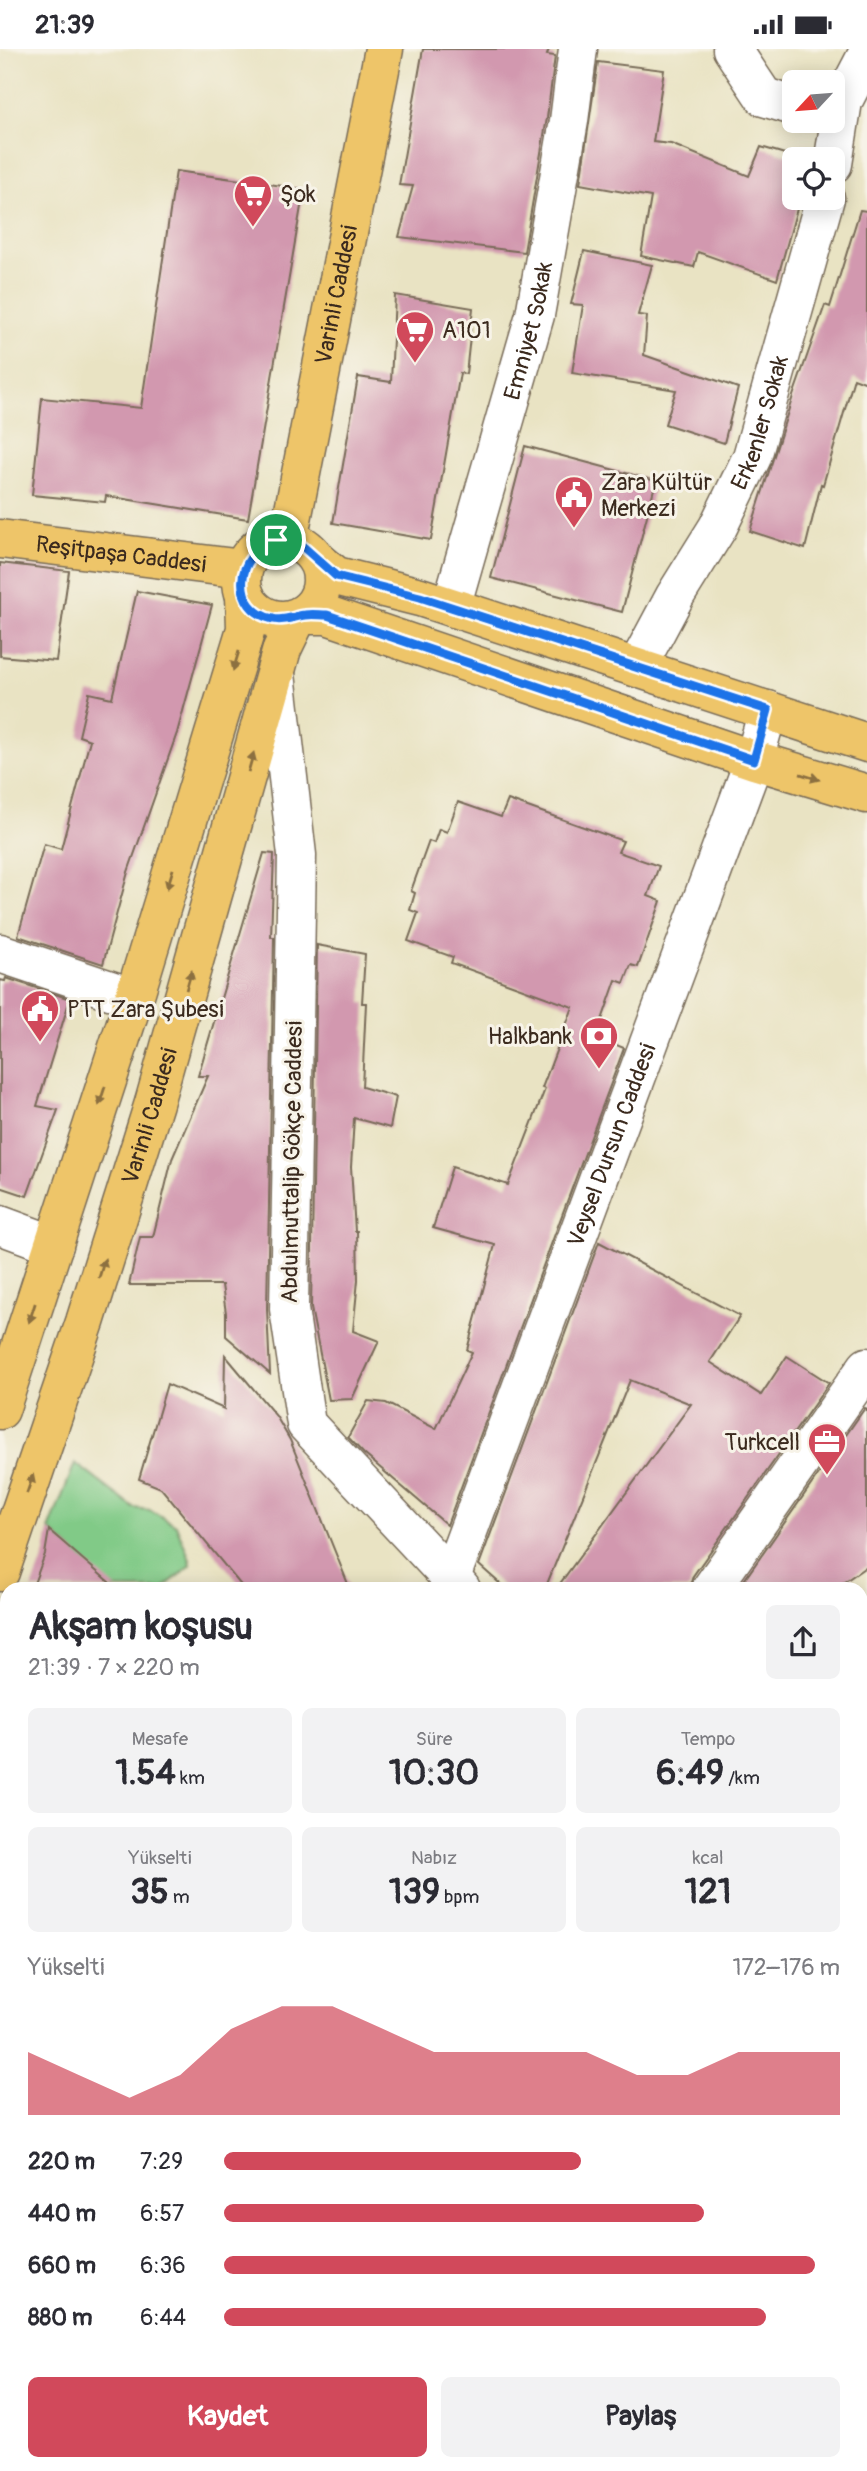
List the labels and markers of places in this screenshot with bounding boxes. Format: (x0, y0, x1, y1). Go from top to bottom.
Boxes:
supermarket icon: Şok (232, 173, 274, 228)
place label: Şok (280, 180, 316, 209)
supermarket icon: A101 (394, 309, 436, 364)
place label: A101 (442, 316, 491, 345)
place label: Zara Kültür Merkezi (601, 468, 712, 523)
public building icon: Zara Kültür Merkezi (553, 474, 595, 529)
pin (246, 510, 306, 570)
public building icon: PTT Zara Şubesi (19, 988, 61, 1043)
place label: PTT Zara Şubesi (67, 995, 224, 1024)
bank icon: Halkbank (578, 1015, 620, 1070)
place label: Halkbank (488, 1022, 572, 1051)
office icon: Turkcell (806, 1421, 848, 1476)
place label: Turkcell (725, 1428, 800, 1457)

